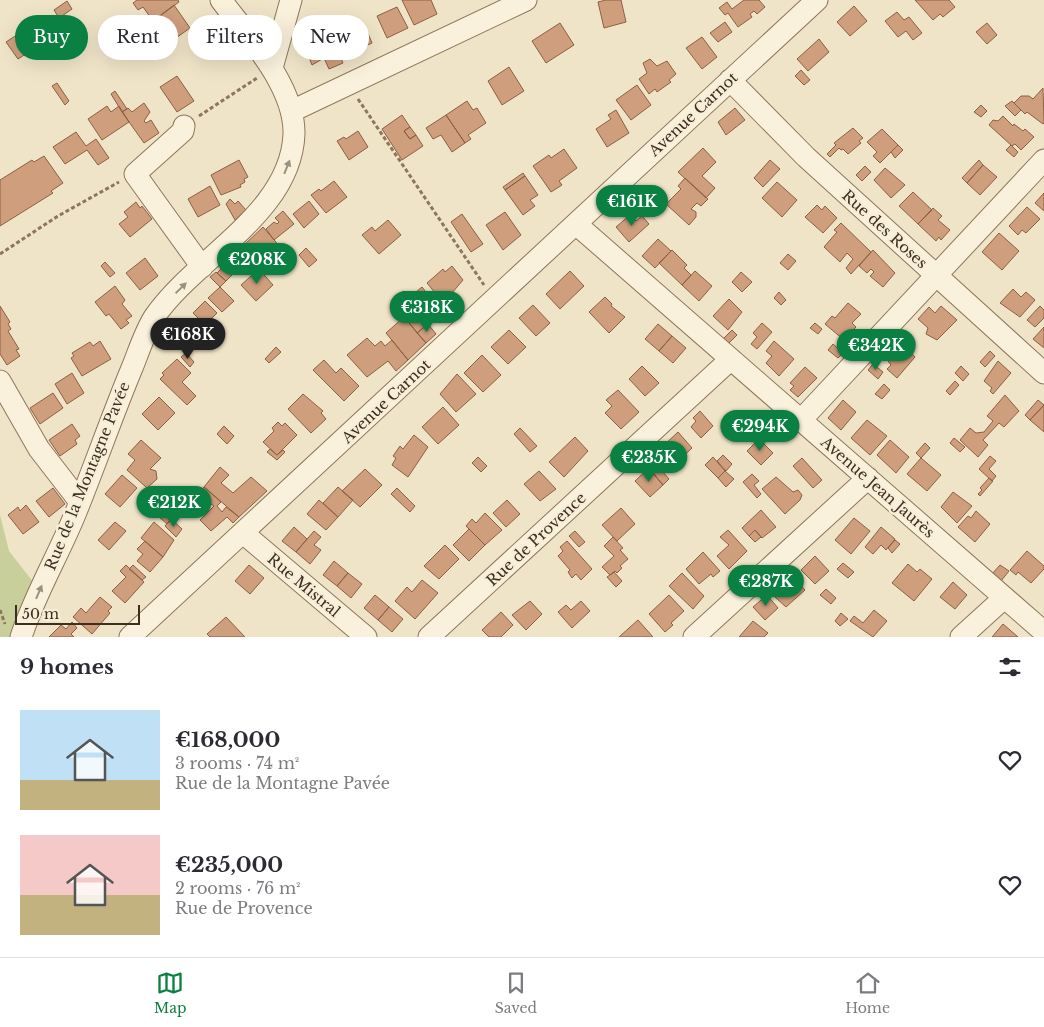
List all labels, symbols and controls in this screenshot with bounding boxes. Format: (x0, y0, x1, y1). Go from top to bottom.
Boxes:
chip: Buy (15, 15, 88, 60)
chip: Rent (98, 15, 178, 60)
chip: Filters (188, 15, 282, 60)
chip: New (292, 15, 369, 60)
street label: Avenue Carnot (644, 68, 742, 161)
one-way arrow (283, 159, 291, 174)
pin: €161K (597, 184, 667, 227)
street label: Rue des Roses (838, 186, 932, 272)
text: €161K (607, 191, 657, 211)
pin: €208K (222, 242, 292, 285)
text: €208K (228, 249, 286, 269)
one-way arrow (174, 282, 186, 294)
pin: €318K (392, 290, 462, 333)
text: €318K (401, 297, 453, 317)
pin: €168K (153, 318, 223, 360)
text: €168K (161, 324, 215, 344)
pin: €342K (841, 328, 911, 371)
text: €342K (848, 335, 904, 355)
street label: Avenue Carnot (337, 355, 435, 448)
street label: Rue de la Montagne Pavée (40, 379, 134, 573)
pin: €294K (725, 410, 795, 452)
text: €294K (731, 416, 789, 436)
street label: Avenue Jean Jaurès (816, 432, 939, 542)
pin: €235K (614, 440, 684, 483)
text: €235K (621, 447, 677, 467)
pin: €212K (139, 486, 209, 528)
street label: Rue de Provence (482, 488, 590, 590)
text: €212K (147, 492, 201, 512)
street label: Rue Mistral (264, 549, 344, 621)
pin: €287K (731, 564, 801, 607)
text: €287K (739, 571, 793, 591)
one-way arrow (35, 584, 43, 599)
scale bar (15, 602, 140, 625)
text: 50 m (22, 605, 59, 623)
icon: filters (996, 653, 1024, 681)
text: 9 homes (20, 654, 114, 680)
text: €168,000 (175, 727, 280, 753)
icon: home (60, 730, 120, 790)
icon: heart (996, 746, 1024, 774)
text: 3 rooms · 74 m² (175, 753, 299, 773)
text: Rue de la Montagne Pavée (175, 773, 390, 793)
text: €235,000 (175, 852, 283, 878)
icon: home (60, 855, 120, 915)
icon: heart (996, 871, 1024, 899)
text: 2 rooms · 76 m² (175, 878, 301, 898)
text: Rue de Provence (175, 898, 313, 918)
tab: Map (154, 969, 187, 1017)
tab: Saved (495, 969, 537, 1017)
tab: Home (845, 969, 890, 1017)

